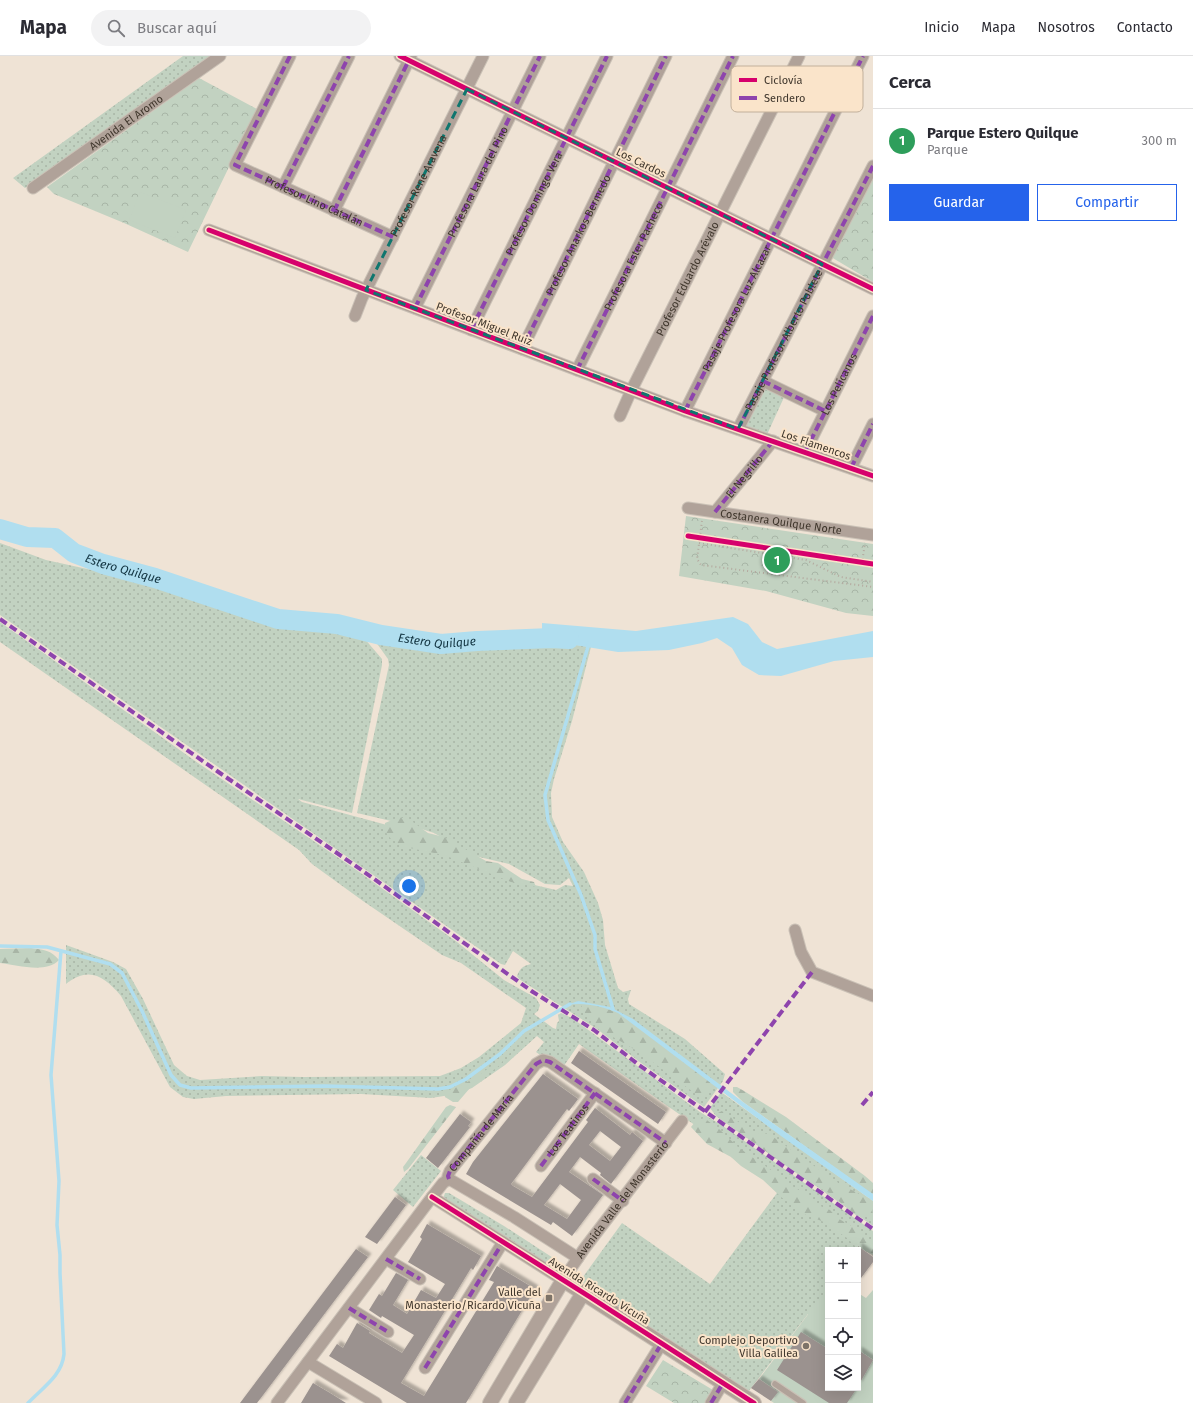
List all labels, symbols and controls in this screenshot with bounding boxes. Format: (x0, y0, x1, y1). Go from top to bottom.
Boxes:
search box (91, 10, 371, 46)
text: Mapa (20, 16, 67, 39)
icon: search (105, 17, 127, 39)
text: Buscar aquí (137, 19, 217, 37)
text: Inicio (924, 19, 959, 36)
text: Mapa (981, 19, 1016, 36)
text: Nosotros (1038, 19, 1095, 36)
text: Contacto (1117, 19, 1173, 36)
legend (731, 66, 863, 112)
text: Cerca (889, 72, 931, 93)
text: Ciclovía (764, 74, 803, 87)
street label: Avenida El Aromo (87, 92, 166, 153)
text: Sendero (764, 92, 805, 105)
street label: Profesora Laura del Pino (445, 124, 511, 239)
text: Parque Estero Quilque (927, 124, 1079, 142)
street label: Profesor René Aravena (387, 132, 449, 239)
text: 1 (899, 133, 905, 148)
text: 300 m (1141, 133, 1177, 148)
text: Parque (927, 142, 968, 157)
street label: Los Cardos (614, 145, 668, 181)
street label: Profesor Domingo Vera (503, 150, 565, 258)
street label: Profesor Anarkos Bermedo (543, 172, 613, 298)
street label: Profesor Lino Catalán (263, 173, 365, 229)
button: Guardar (889, 184, 1029, 221)
button: Compartir (1037, 184, 1177, 221)
street label: Profesora Ester Pacheco (601, 200, 666, 313)
street label: Profesor Eduardo Arévalo (653, 219, 721, 338)
street label: Pasaje Profesora Luz Alcazar (699, 242, 774, 374)
street label: Pasaje Profesor Alberto Poblete (742, 267, 825, 413)
street label: Profesor Miguel Ruiz (434, 300, 534, 348)
street label: Los Pelícanos (818, 351, 860, 417)
street label: Los Flamencos (780, 427, 852, 463)
street label: El Negrillo (723, 452, 765, 500)
street label: Costanera Quilque Norte (719, 506, 843, 537)
pin: 1 (764, 545, 790, 575)
water label: Estero Quilque (83, 551, 163, 587)
water label: Estero Quilque (397, 631, 476, 651)
your location (399, 876, 419, 896)
street label: Compañía de María (446, 1091, 516, 1174)
street label: Los Teatinos (544, 1101, 591, 1159)
street label: Avenida Valle del Monasterio (573, 1138, 671, 1261)
map controls (825, 1247, 861, 1391)
button: + (825, 1247, 861, 1283)
street label: Avenida Ricardo Vicuña (546, 1255, 652, 1327)
button: − (825, 1283, 861, 1319)
place label: Valle del Monasterio/Ricardo Vicuña (405, 1286, 541, 1312)
marker: Valle del Monasterio/Ricardo Vicuña (544, 1293, 554, 1303)
button: locate (825, 1319, 861, 1355)
place label: Complejo Deportivo Villa Galilea (699, 1334, 798, 1360)
marker: Complejo Deportivo Villa Galilea (801, 1341, 811, 1351)
button: layers (825, 1355, 861, 1391)

